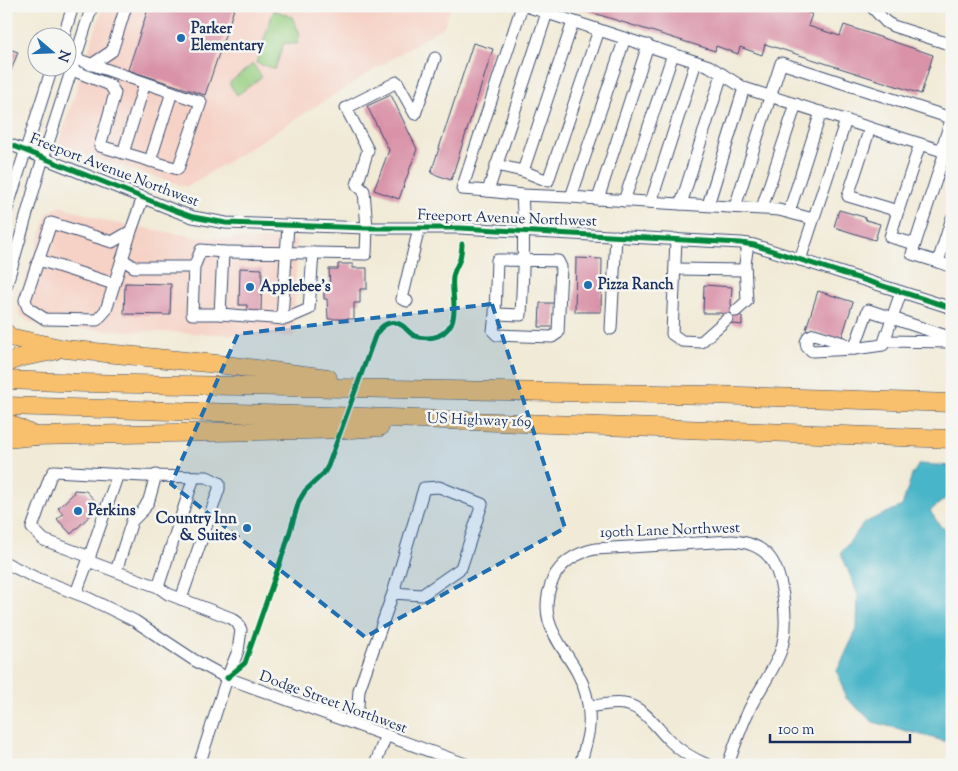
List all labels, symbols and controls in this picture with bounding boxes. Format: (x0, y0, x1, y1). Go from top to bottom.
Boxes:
place label: Parker Elementary (191, 19, 265, 57)
north arrow (28, 28, 78, 78)
marker: Parker Elementary (175, 32, 187, 44)
text: N (51, 47, 74, 64)
street label: Freeport Avenue Northwest (26, 129, 202, 213)
street label: Freeport Avenue Northwest (417, 205, 597, 233)
place label: Pizza Ranch (598, 275, 674, 296)
place label: Applebee's (260, 277, 331, 298)
marker: Pizza Ranch (582, 279, 594, 291)
marker: Applebee's (244, 281, 256, 293)
street label: US Highway 169 (426, 409, 532, 433)
place label: Perkins (88, 501, 136, 522)
marker: Perkins (72, 505, 84, 517)
place label: Country Inn & Suites (156, 509, 237, 547)
street label: 190th Lane Northwest (600, 518, 740, 544)
marker: Country Inn & Suites (241, 522, 253, 534)
street label: Dodge Street Northwest (256, 666, 410, 740)
scale bar (770, 711, 910, 743)
text: 100 m (778, 720, 815, 741)

